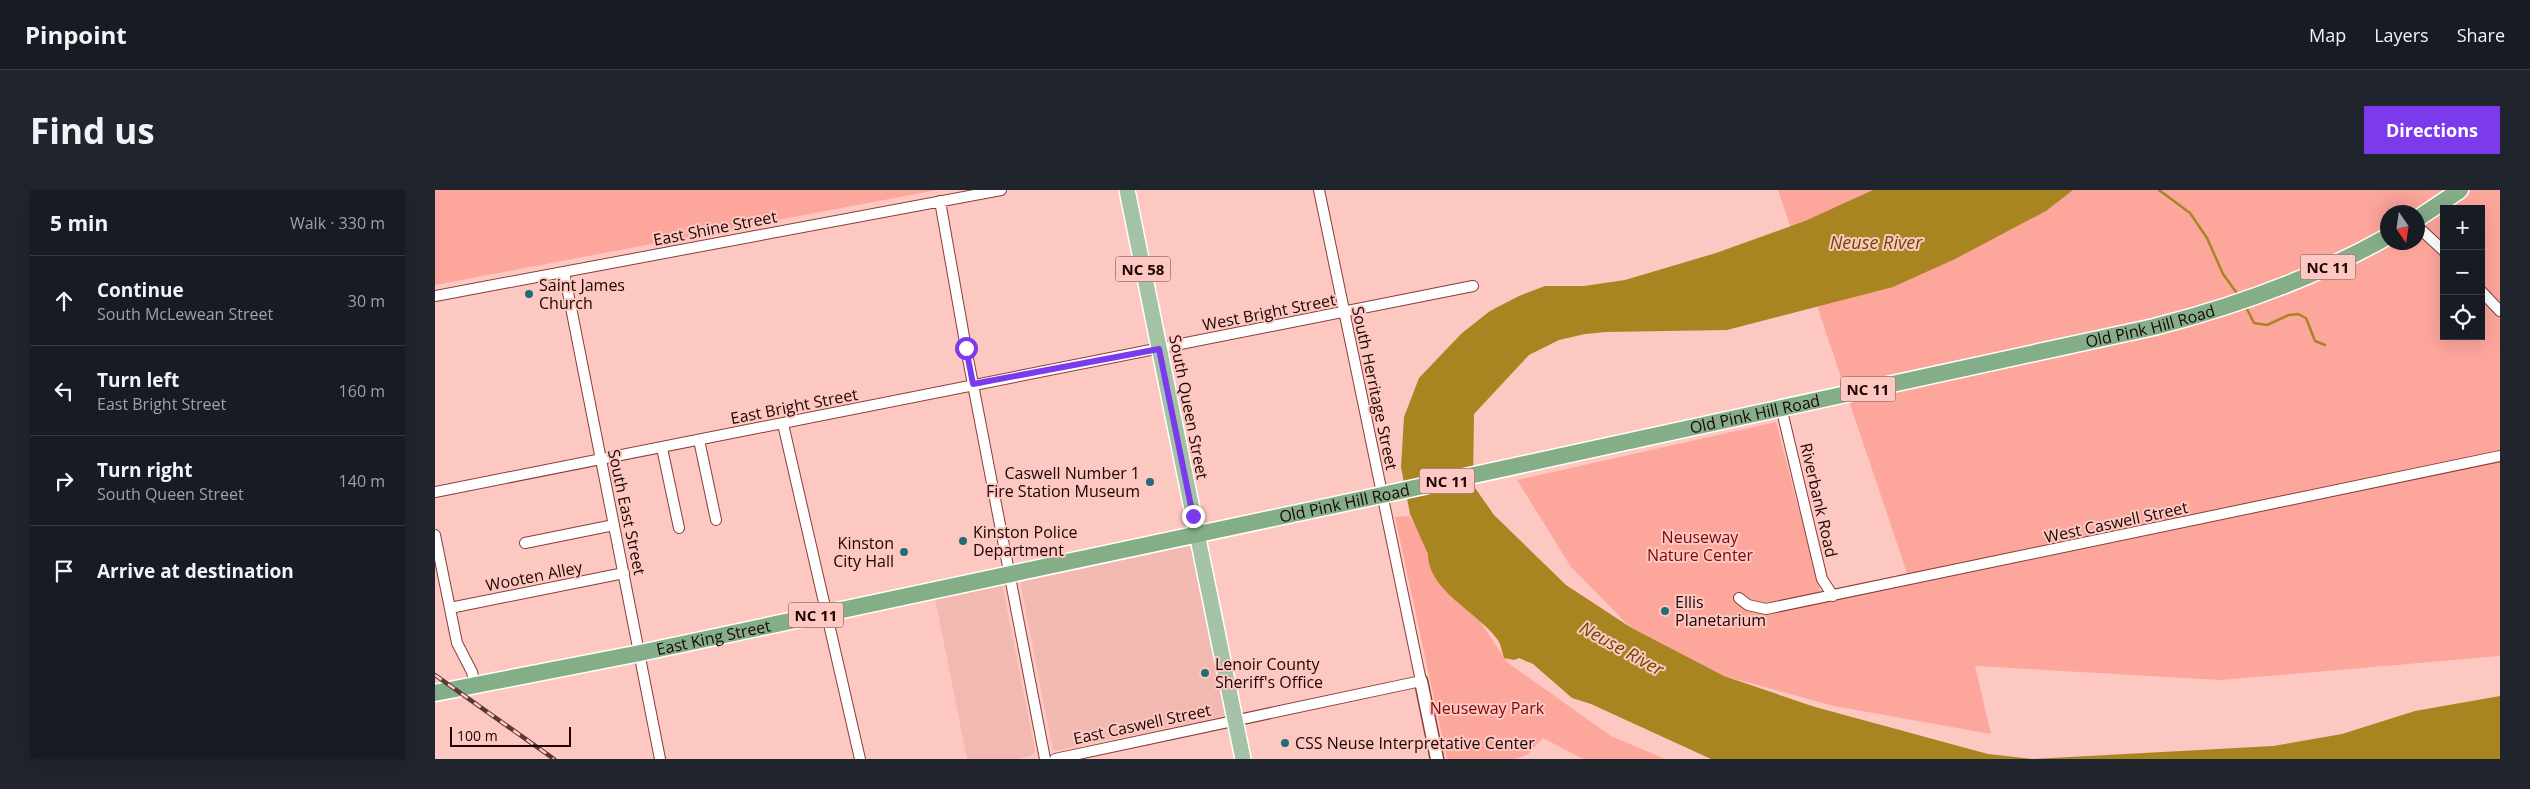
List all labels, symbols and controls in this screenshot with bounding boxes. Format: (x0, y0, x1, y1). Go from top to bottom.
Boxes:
text: Pinpoint (25, 18, 127, 51)
text: Map (2309, 23, 2346, 47)
text: Layers (2374, 23, 2429, 47)
text: Share (2457, 23, 2505, 47)
button: Directions (2364, 106, 2500, 154)
text: Find us (30, 107, 155, 154)
street label: East Shine Street (651, 205, 779, 251)
north arrow (2380, 205, 2425, 250)
map controls (2440, 205, 2485, 340)
button: + (2440, 205, 2485, 250)
text: 5 min (50, 209, 108, 237)
text: Walk · 330 m (290, 212, 385, 234)
water label: Neuse River (1830, 230, 1923, 254)
button: − (2440, 250, 2485, 295)
road number: NC 11 (2301, 254, 2355, 280)
road number: NC 58 (1115, 256, 1171, 282)
place label: Saint James Church (539, 274, 625, 314)
text: Continue (97, 277, 184, 303)
icon: ahead (50, 287, 78, 315)
marker: Saint James Church (523, 288, 535, 300)
street label: West Bright Street (1201, 288, 1338, 336)
text: 30 m (348, 290, 385, 312)
button: locate (2440, 295, 2485, 340)
street label: Old Pink Hill Road (2083, 299, 2218, 353)
text: South McLewean Street (97, 303, 273, 325)
street label: South Herritage Street (1347, 304, 1403, 472)
street label: South Queen Street (1164, 333, 1214, 481)
route start (955, 337, 978, 360)
text: Turn left (97, 367, 179, 393)
road number: NC 11 (1841, 376, 1895, 402)
icon: left (50, 377, 78, 405)
text: 160 m (339, 380, 385, 402)
street label: East Bright Street (728, 383, 860, 429)
street label: Old Pink Hill Road (1688, 389, 1822, 439)
text: East Bright Street (97, 393, 226, 415)
street label: Riverbank Road (1795, 441, 1843, 559)
street label: South East Street (603, 447, 651, 577)
text: Turn right (97, 457, 192, 483)
place label: Caswell Number 1 Fire Station Museum (986, 462, 1140, 502)
icon: right (50, 467, 78, 495)
road number: NC 11 (1419, 468, 1475, 494)
text: 140 m (339, 470, 385, 492)
marker: Caswell Number 1 Fire Station Museum (1144, 476, 1156, 488)
street label: Old Pink Hill Road (1277, 478, 1412, 528)
text: South Queen Street (97, 483, 244, 505)
street label: West Caswell Street (2042, 496, 2190, 548)
route end (1182, 505, 1205, 528)
place label: Kinston Police Department (973, 521, 1078, 561)
park label: Neuseway Nature Center (1647, 526, 1754, 566)
place label: Kinston City Hall (833, 532, 894, 572)
marker: Kinston Police Department (957, 535, 969, 547)
marker: Kinston City Hall (898, 546, 910, 558)
street label: Wooten Alley (484, 556, 585, 596)
icon: arrive (50, 557, 78, 585)
text: Arrive at destination (97, 558, 294, 584)
place label: Ellis Planetarium (1675, 591, 1766, 631)
road number: NC 11 (789, 602, 843, 628)
marker: Ellis Planetarium (1659, 605, 1671, 617)
street label: East King Street (654, 614, 773, 660)
water label: Neuse River (1576, 615, 1669, 681)
place label: Lenoir County Sheriff's Office (1215, 653, 1323, 693)
marker: Lenoir County Sheriff's Office (1199, 667, 1211, 679)
park label: Neuseway Park (1430, 697, 1545, 719)
street label: East Caswell Street (1071, 699, 1213, 749)
scale bar (450, 724, 571, 747)
text: 100 m (457, 726, 498, 745)
place label: CSS Neuse Interpretative Center (1295, 732, 1535, 754)
marker: CSS Neuse Interpretative Center (1279, 737, 1291, 749)

